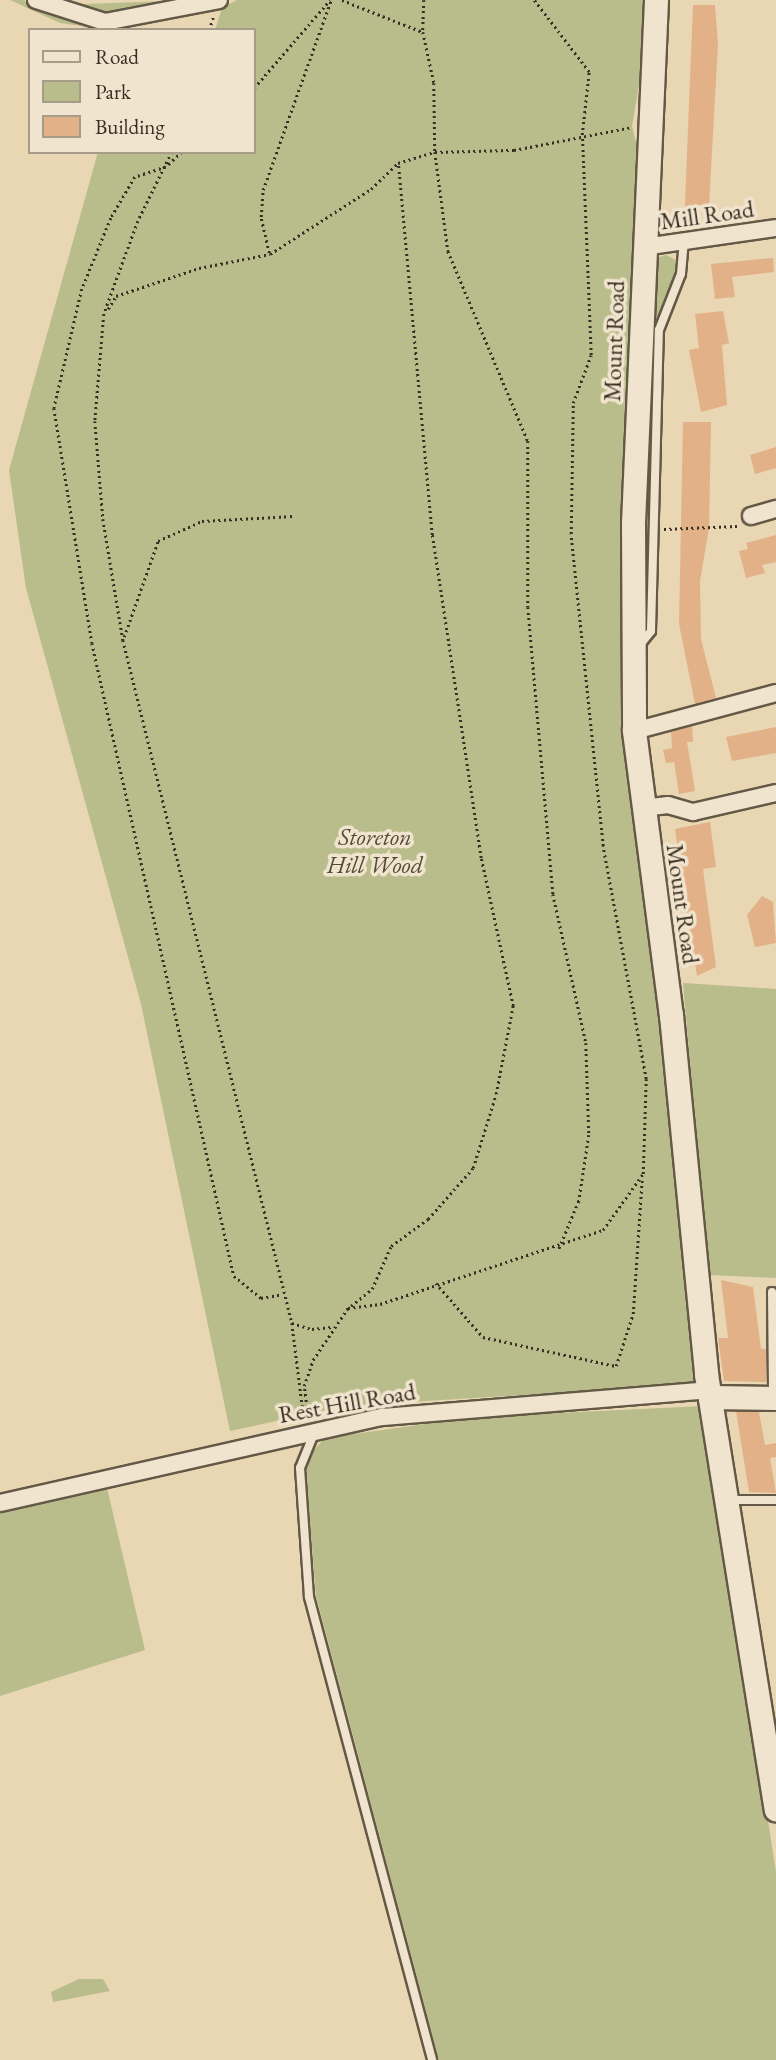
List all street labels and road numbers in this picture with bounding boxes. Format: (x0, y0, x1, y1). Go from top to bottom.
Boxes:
street label: Mill Road (658, 194, 756, 236)
street label: Mount Road (597, 280, 631, 402)
street label: Mount Road (660, 842, 706, 966)
street label: Rest Hill Road (276, 1377, 418, 1429)

